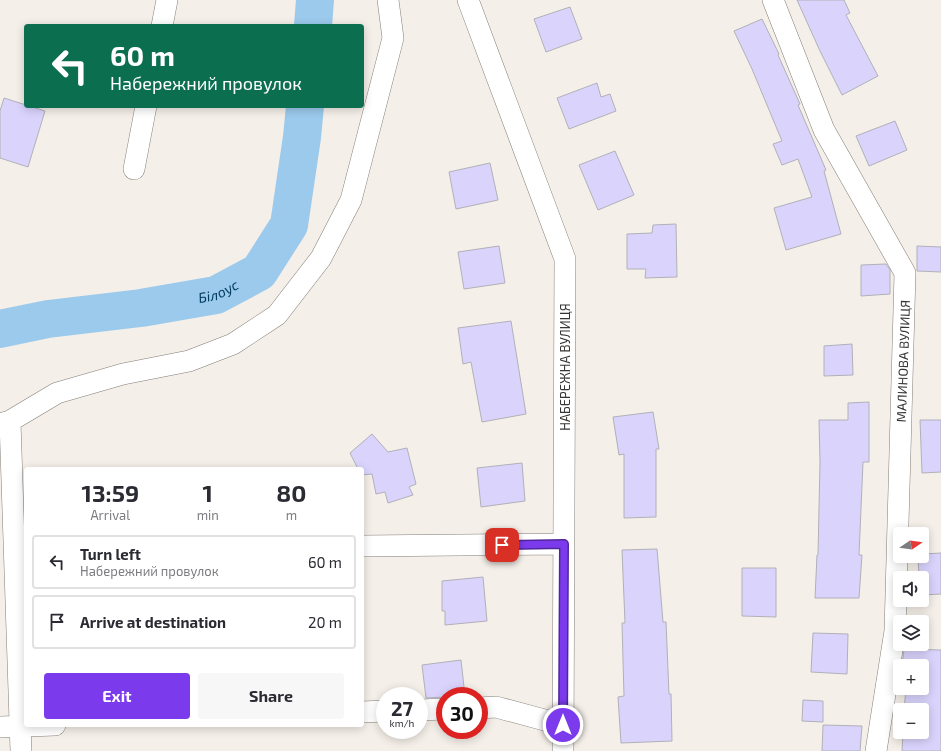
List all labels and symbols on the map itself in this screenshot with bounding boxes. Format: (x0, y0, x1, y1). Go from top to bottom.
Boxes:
water label: Білоус (197, 276, 241, 306)
street label: МАЛИНОВА ВУЛИЦЯ (893, 299, 913, 423)
street label: НАБЕРЕЖНА ВУЛИЦЯ (557, 303, 573, 431)
north arrow (893, 527, 929, 563)
pin (485, 528, 519, 562)
speed limit sign: 30 (436, 687, 488, 739)
position arrow (542, 704, 584, 746)

